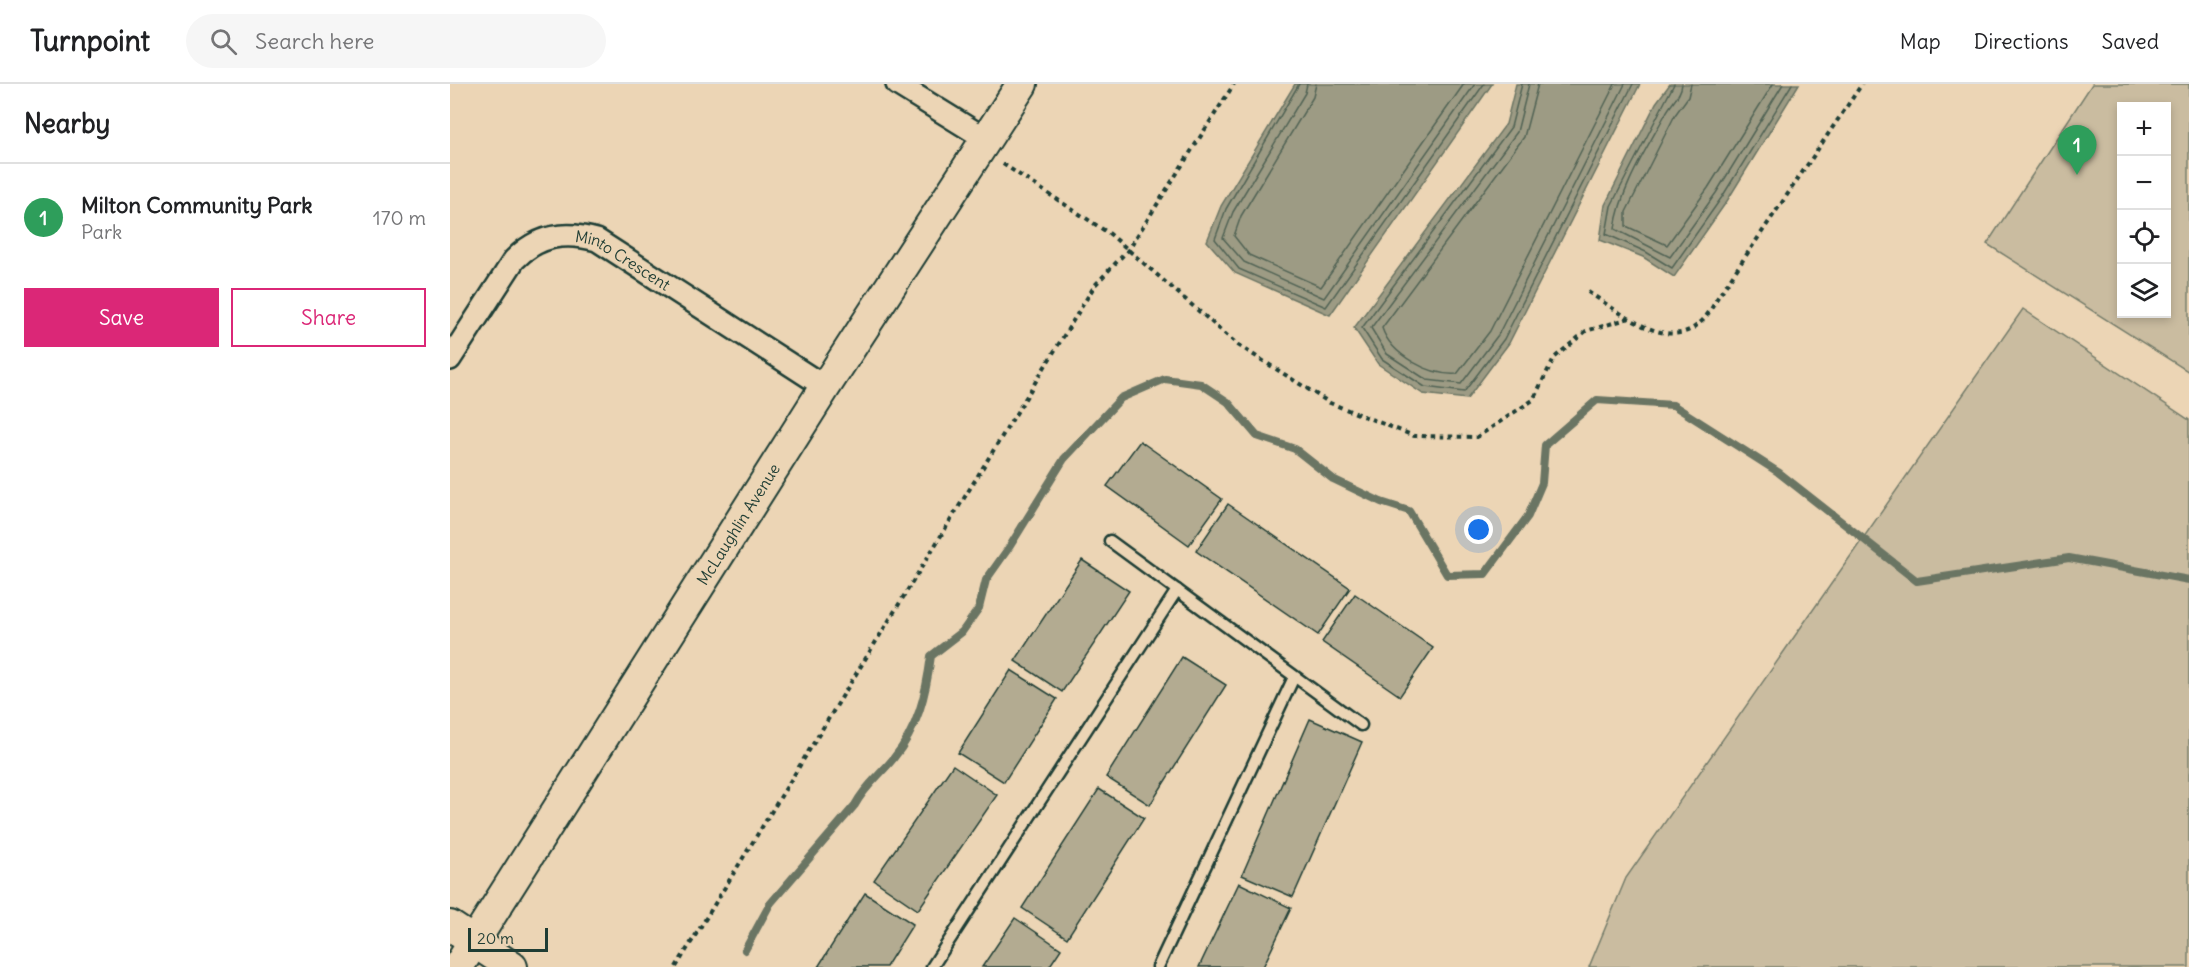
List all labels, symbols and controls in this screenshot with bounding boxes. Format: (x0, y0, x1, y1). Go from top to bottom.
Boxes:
search box (186, 14, 606, 68)
text: Turnpoint (30, 23, 150, 59)
icon: search (207, 25, 240, 58)
text: Search here (255, 27, 374, 55)
text: Map (1900, 28, 1941, 55)
text: Directions (1974, 28, 2068, 55)
text: Saved (2101, 28, 2159, 55)
map controls (2117, 102, 2171, 318)
button: + (2117, 102, 2171, 156)
text: Nearby (24, 107, 110, 140)
pin: 1 (2058, 126, 2096, 175)
button: − (2117, 156, 2171, 210)
text: Milton Community Park (81, 191, 313, 219)
text: 1 (40, 205, 47, 230)
text: 170 m (373, 205, 426, 230)
button: locate (2117, 210, 2171, 264)
text: Park (81, 219, 122, 244)
street label: Minto Crescent (574, 226, 675, 295)
button: layers (2117, 264, 2171, 318)
button: Save (24, 288, 219, 347)
button: Share (231, 288, 426, 347)
street label: McLaughlin Avenue (692, 460, 784, 589)
your location (1464, 515, 1493, 544)
scale bar (468, 925, 548, 952)
text: 20 m (477, 928, 514, 948)

